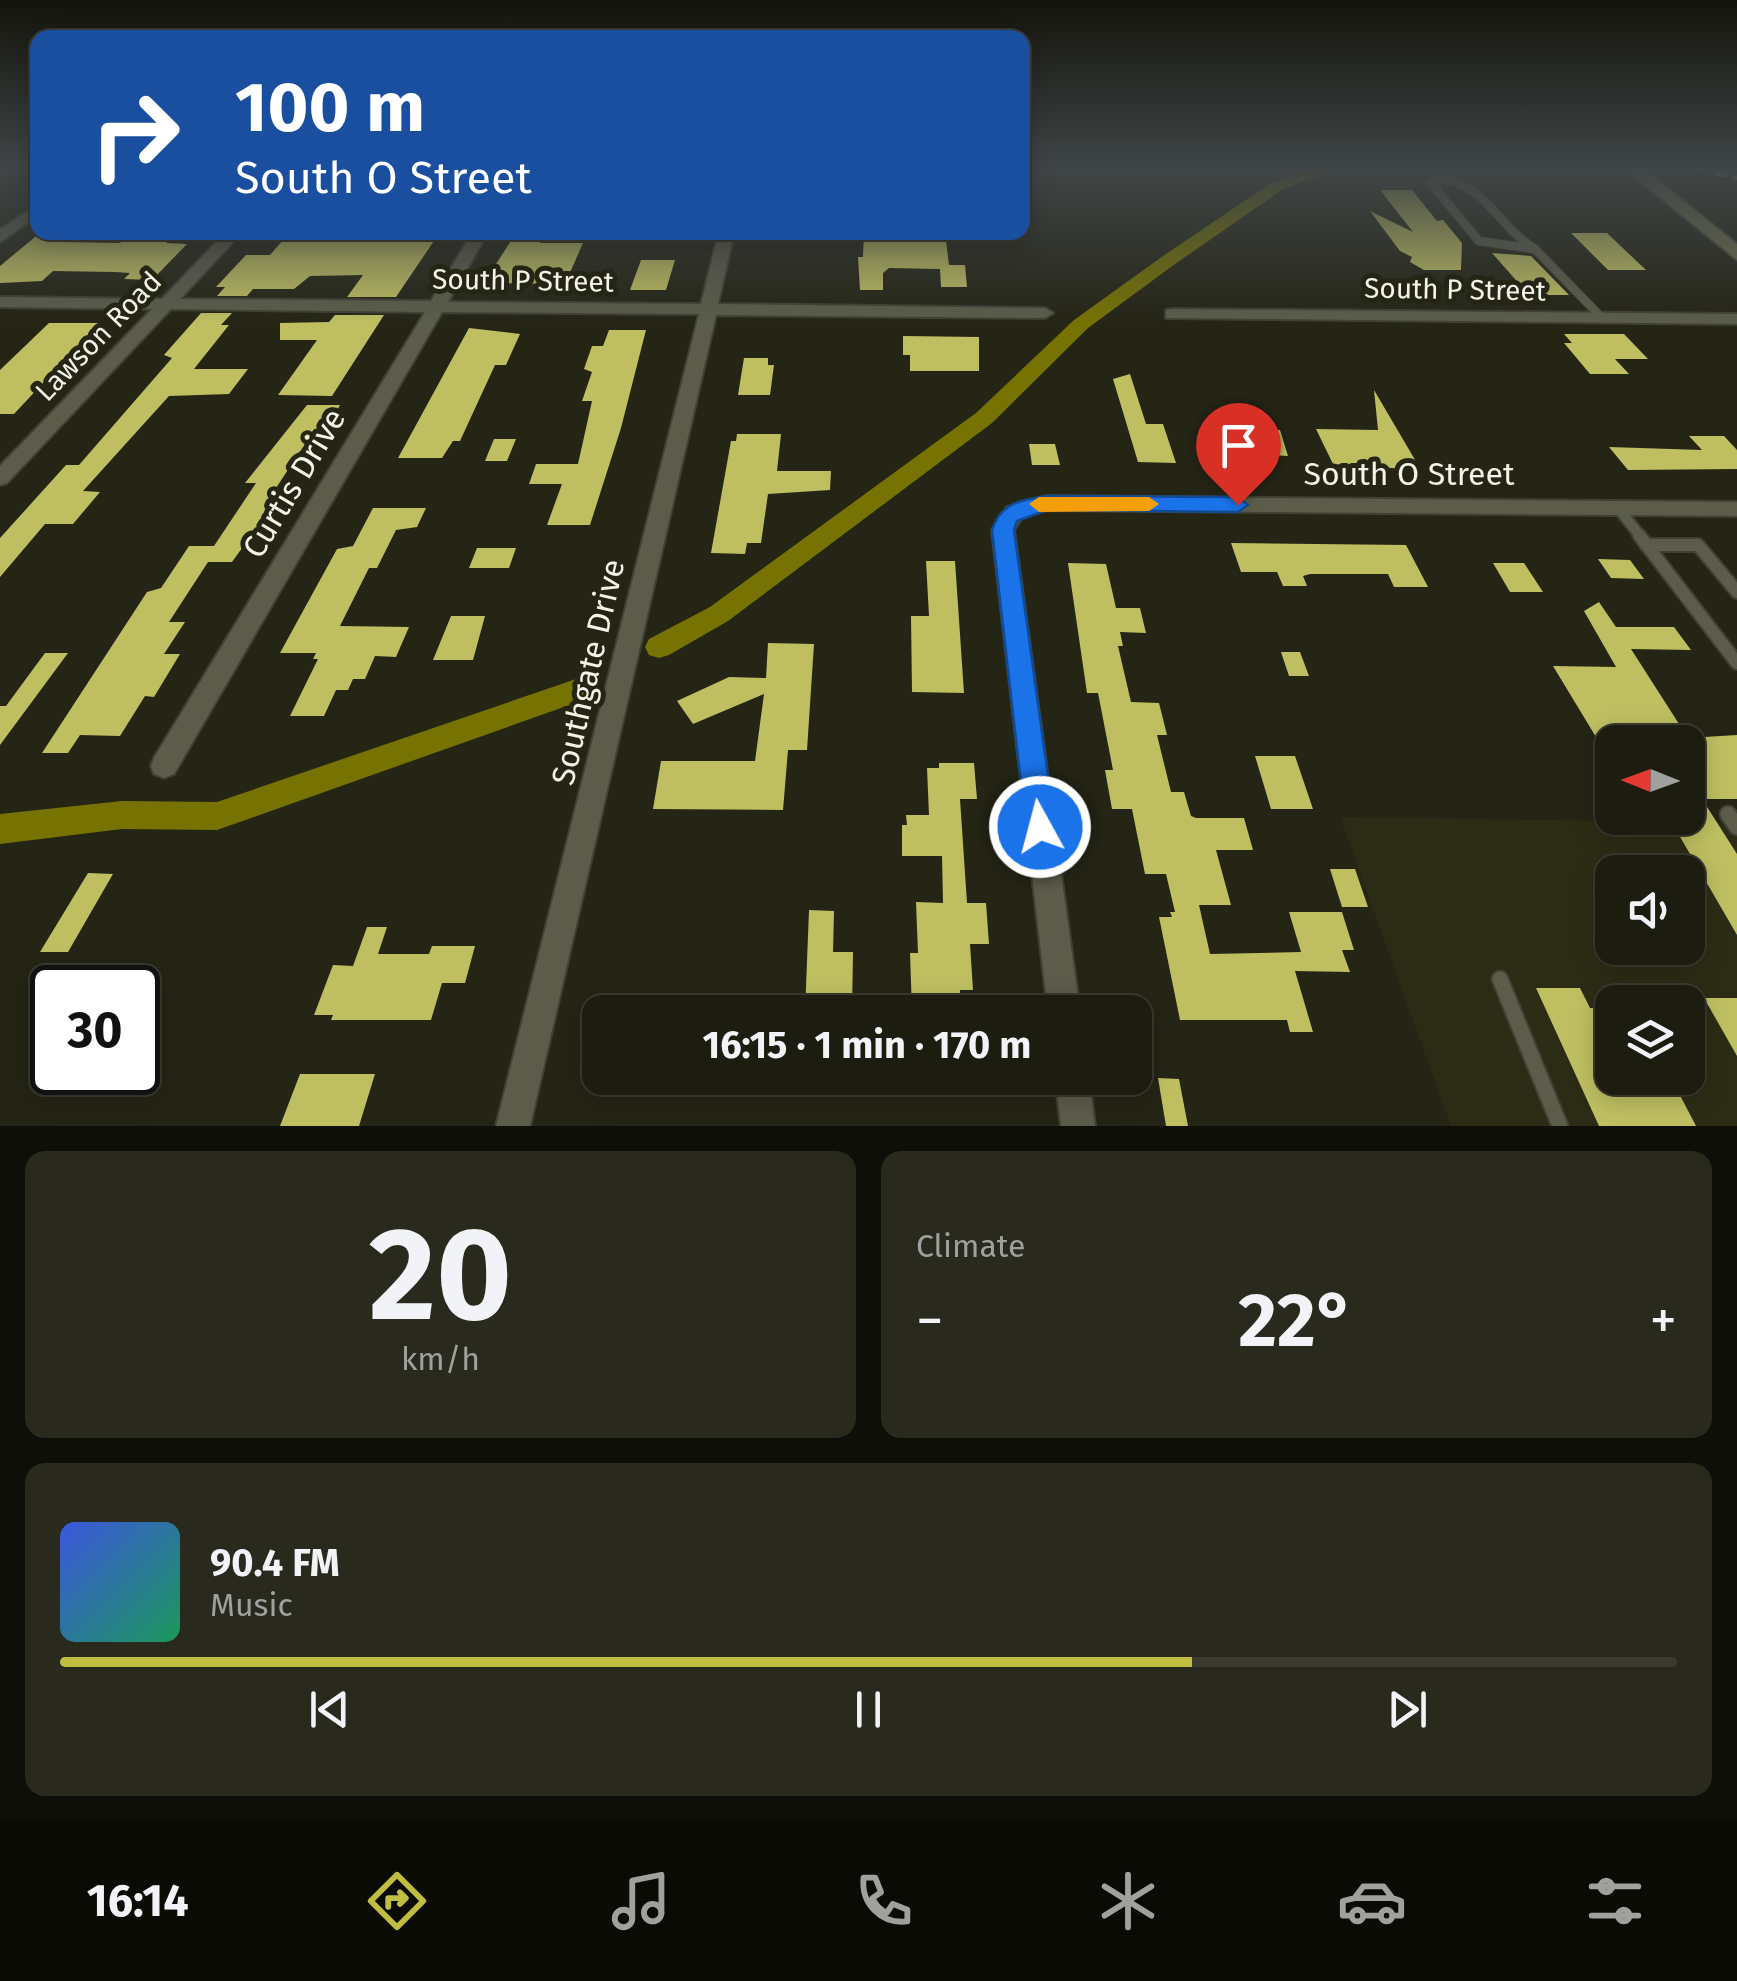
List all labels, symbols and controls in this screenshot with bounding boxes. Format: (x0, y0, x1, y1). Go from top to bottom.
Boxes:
text: 100 m (235, 66, 425, 150)
icon: right (70, 70, 200, 200)
text: South O Street (235, 151, 532, 205)
street label: South P Street (432, 262, 615, 299)
street label: Lawson Road (29, 265, 168, 408)
street label: South P Street (1364, 271, 1547, 308)
street label: Curtis Drive (235, 401, 353, 565)
pin (1196, 403, 1281, 506)
icon: arrive (1211, 418, 1266, 473)
street label: South O Street (1304, 455, 1515, 493)
street label: Southgate Drive (544, 555, 632, 789)
north arrow (1595, 725, 1705, 835)
map controls (1595, 725, 1705, 1095)
position arrow (988, 775, 1092, 879)
button: sound (1595, 855, 1705, 965)
speed limit sign: 30 (30, 965, 160, 1095)
button: layers (1595, 985, 1705, 1095)
text: 16:15 · 1 min · 170 m (703, 1022, 1031, 1068)
text: 20 (369, 1197, 512, 1353)
text: Climate (916, 1227, 1025, 1265)
text: 22° (1238, 1276, 1355, 1366)
text: − (916, 1288, 944, 1354)
text: + (1650, 1288, 1677, 1354)
text: km/h (401, 1340, 480, 1378)
text: 90.4 FM (210, 1540, 340, 1586)
text: Music (210, 1586, 293, 1624)
icon: previous (302, 1682, 357, 1737)
icon: pause (841, 1682, 896, 1737)
icon: next (1380, 1682, 1435, 1737)
icon: directions (362, 1866, 432, 1936)
icon: music (606, 1866, 676, 1936)
icon: phone (849, 1866, 919, 1936)
icon: climate (1093, 1866, 1163, 1936)
icon: car (1337, 1866, 1407, 1936)
icon: filters (1580, 1866, 1650, 1936)
text: 16:14 (87, 1874, 189, 1928)

